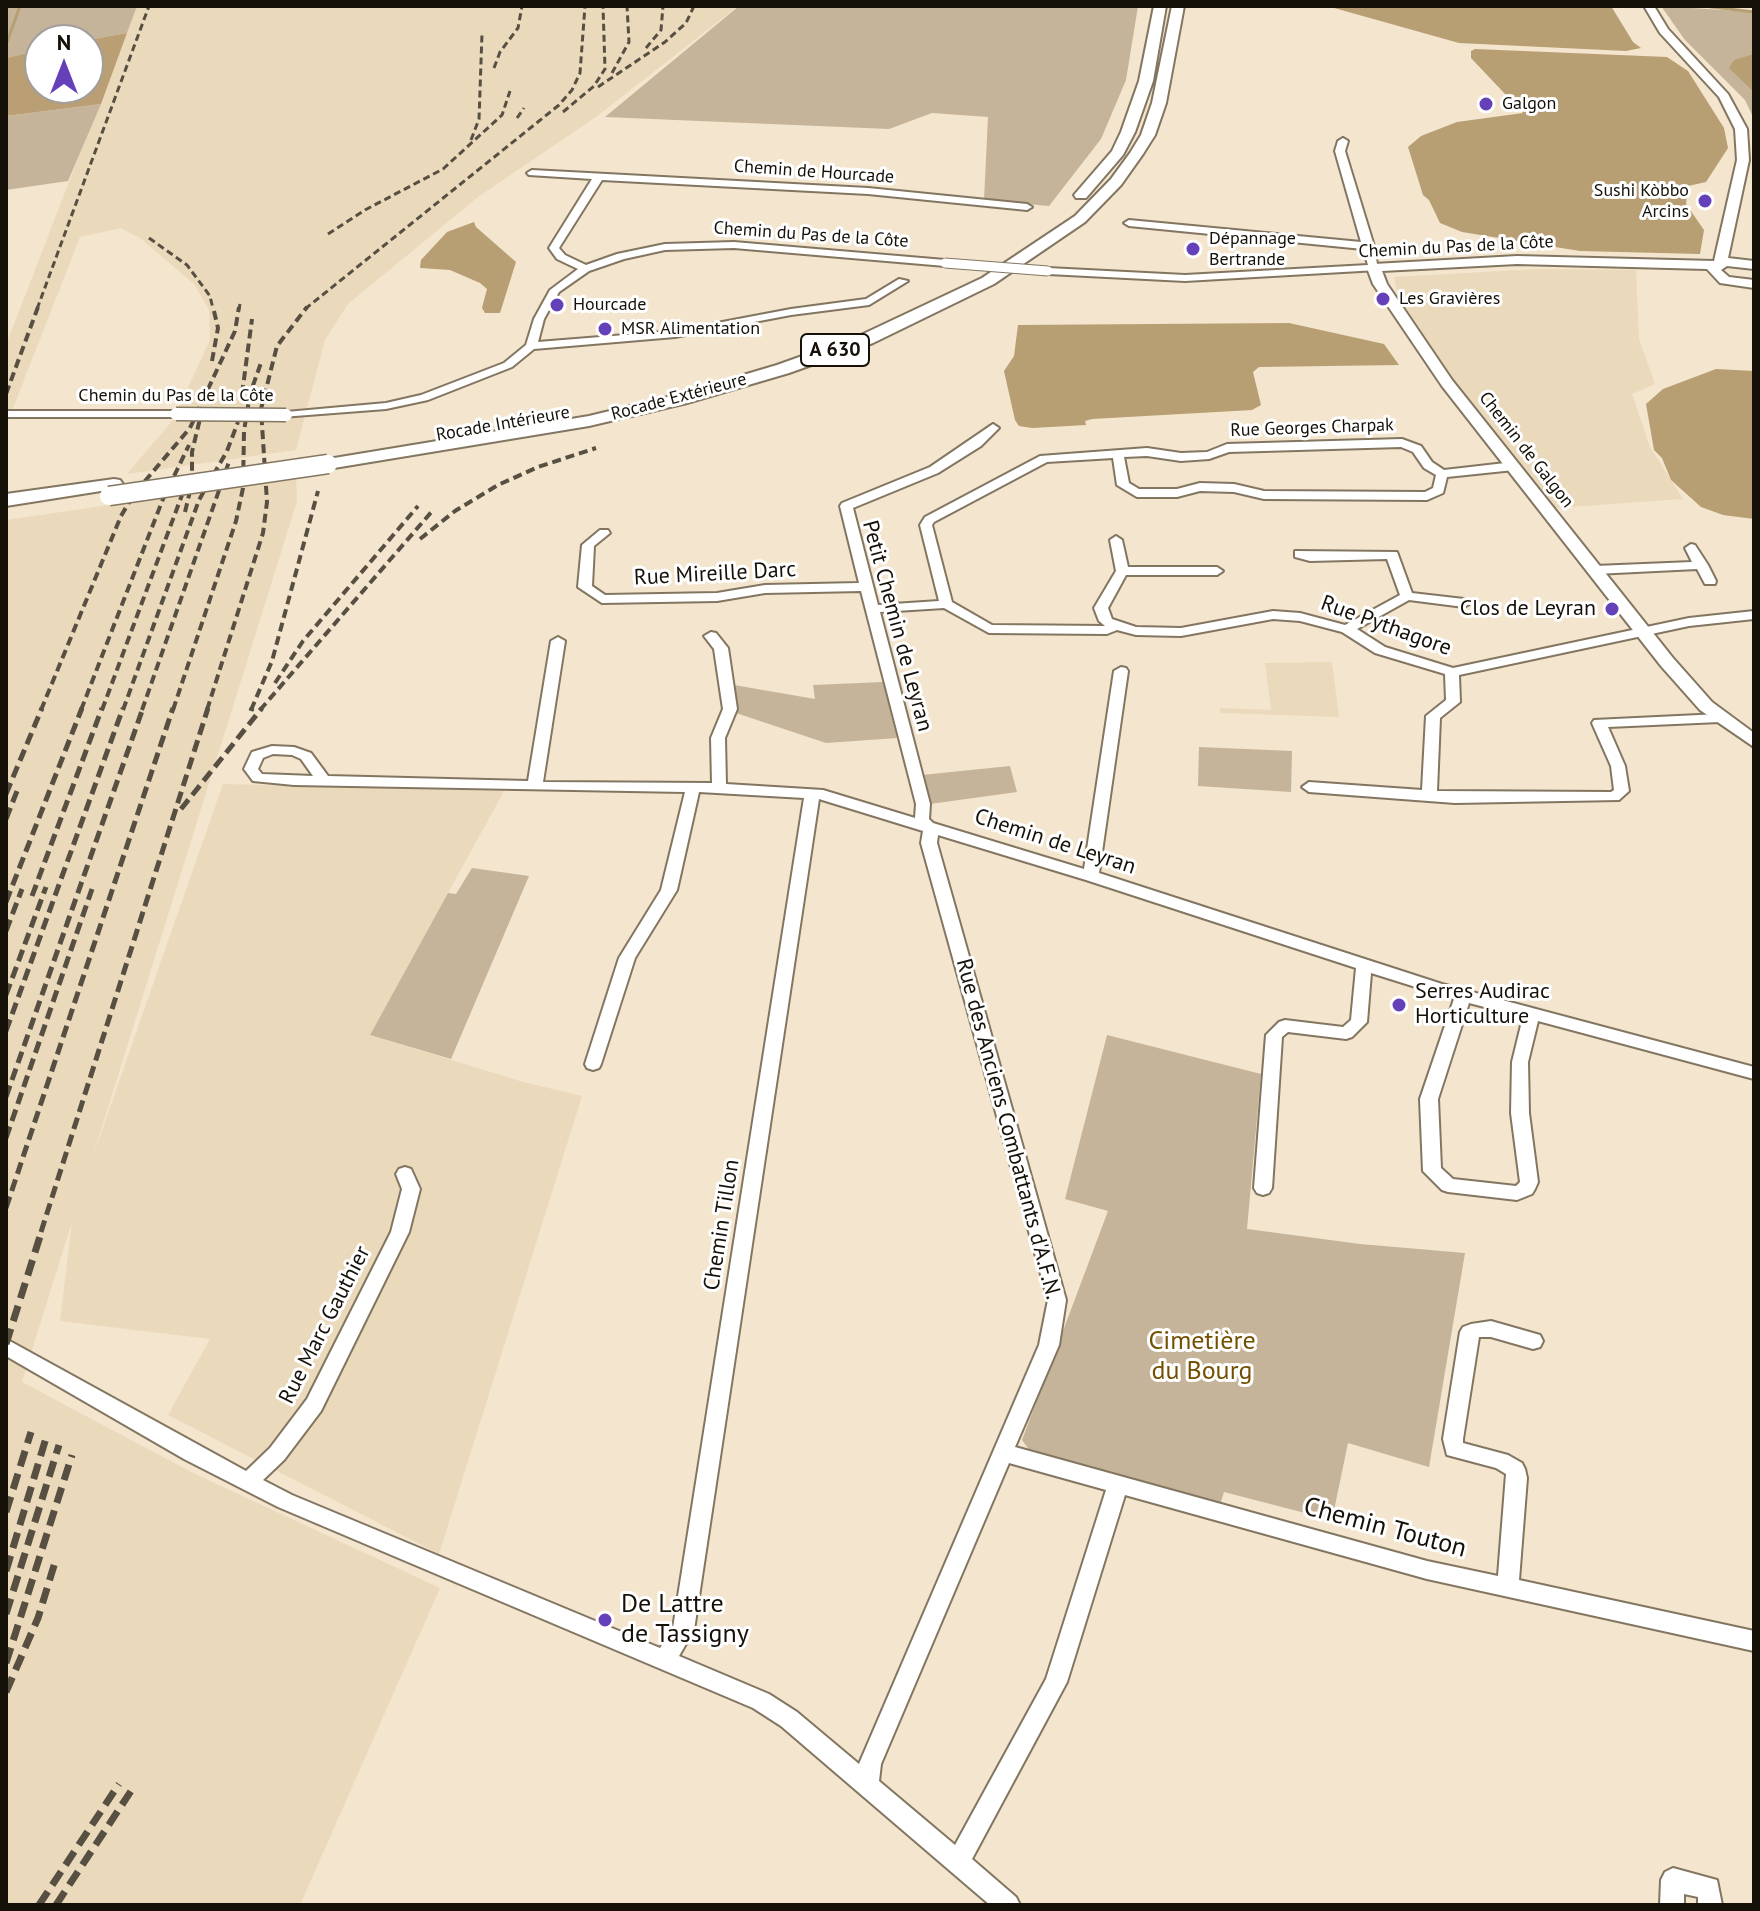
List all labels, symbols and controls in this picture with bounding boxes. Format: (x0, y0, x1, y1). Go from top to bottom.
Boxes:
north arrow (24, 24, 104, 104)
text: N (57, 28, 71, 56)
place label: Galgon (1502, 93, 1556, 115)
marker: Galgon (1477, 95, 1495, 113)
street label: Chemin de Hourcade (733, 156, 895, 188)
place label: Sushi Kòbbo Arcins (1594, 180, 1689, 222)
marker: Sushi Kòbbo Arcins (1696, 192, 1714, 210)
street label: Chemin du Pas de la Côte (713, 217, 909, 253)
place label: Dépannage Bertrande (1209, 228, 1296, 270)
street label: Chemin du Pas de la Côte (1358, 231, 1554, 263)
marker: Dépannage Bertrande (1184, 240, 1202, 258)
place label: Les Gravières (1399, 288, 1500, 310)
marker: Les Gravières (1374, 290, 1392, 308)
place label: Hourcade (573, 294, 646, 316)
marker: Hourcade (548, 296, 566, 314)
place label: MSR Alimentation (621, 318, 760, 340)
marker: MSR Alimentation (596, 320, 614, 338)
road number: A 630 (801, 334, 869, 366)
street label: Rocade Extérieure (609, 369, 749, 425)
street label: Chemin du Pas de la Côte (78, 385, 274, 407)
street label: Chemin de Galgon (1474, 388, 1578, 512)
street label: Rocade Intérieure (434, 402, 572, 446)
street label: Rue Georges Charpak (1230, 414, 1394, 442)
street label: Petit Chemin de Leyran (856, 518, 938, 734)
street label: Rue Mireille Darc (633, 557, 797, 591)
street label: Rue Pythagore (1317, 590, 1455, 662)
place label: Clos de Leyran (1460, 596, 1596, 622)
marker: Clos de Leyran (1603, 600, 1621, 618)
street label: Chemin de Leyran (971, 804, 1139, 880)
street label: Rue des Anciens Combattants d'A.F.N. (950, 956, 1066, 1302)
place label: Serres Audirac Horticulture (1415, 979, 1550, 1030)
marker: Serres Audirac Horticulture (1390, 996, 1408, 1014)
street label: Chemin Tillon (699, 1158, 745, 1292)
street label: Rue Marc Gauthier (274, 1242, 376, 1408)
park label: Cimetière du Bourg (1148, 1326, 1256, 1388)
street label: Chemin Touton (1300, 1491, 1470, 1565)
place label: De Lattre de Tassigny (621, 1589, 749, 1650)
marker: De Lattre de Tassigny (596, 1611, 614, 1629)

